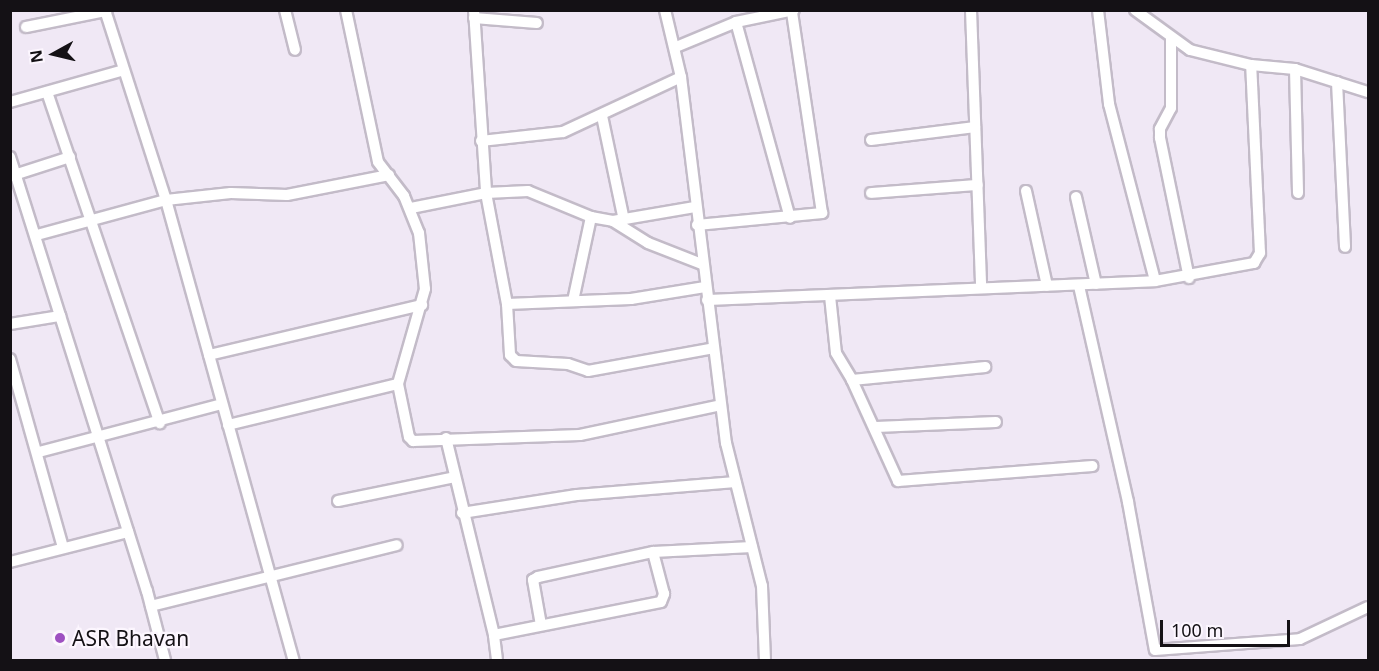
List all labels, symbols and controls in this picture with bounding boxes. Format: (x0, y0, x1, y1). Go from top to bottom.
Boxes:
north arrow (24, 24, 84, 84)
text: N (24, 49, 48, 64)
scale bar (1163, 608, 1294, 646)
text: 100 m (1171, 618, 1223, 642)
place label: ASR Bhavan (72, 625, 189, 651)
marker: ASR Bhavan (53, 631, 67, 645)

